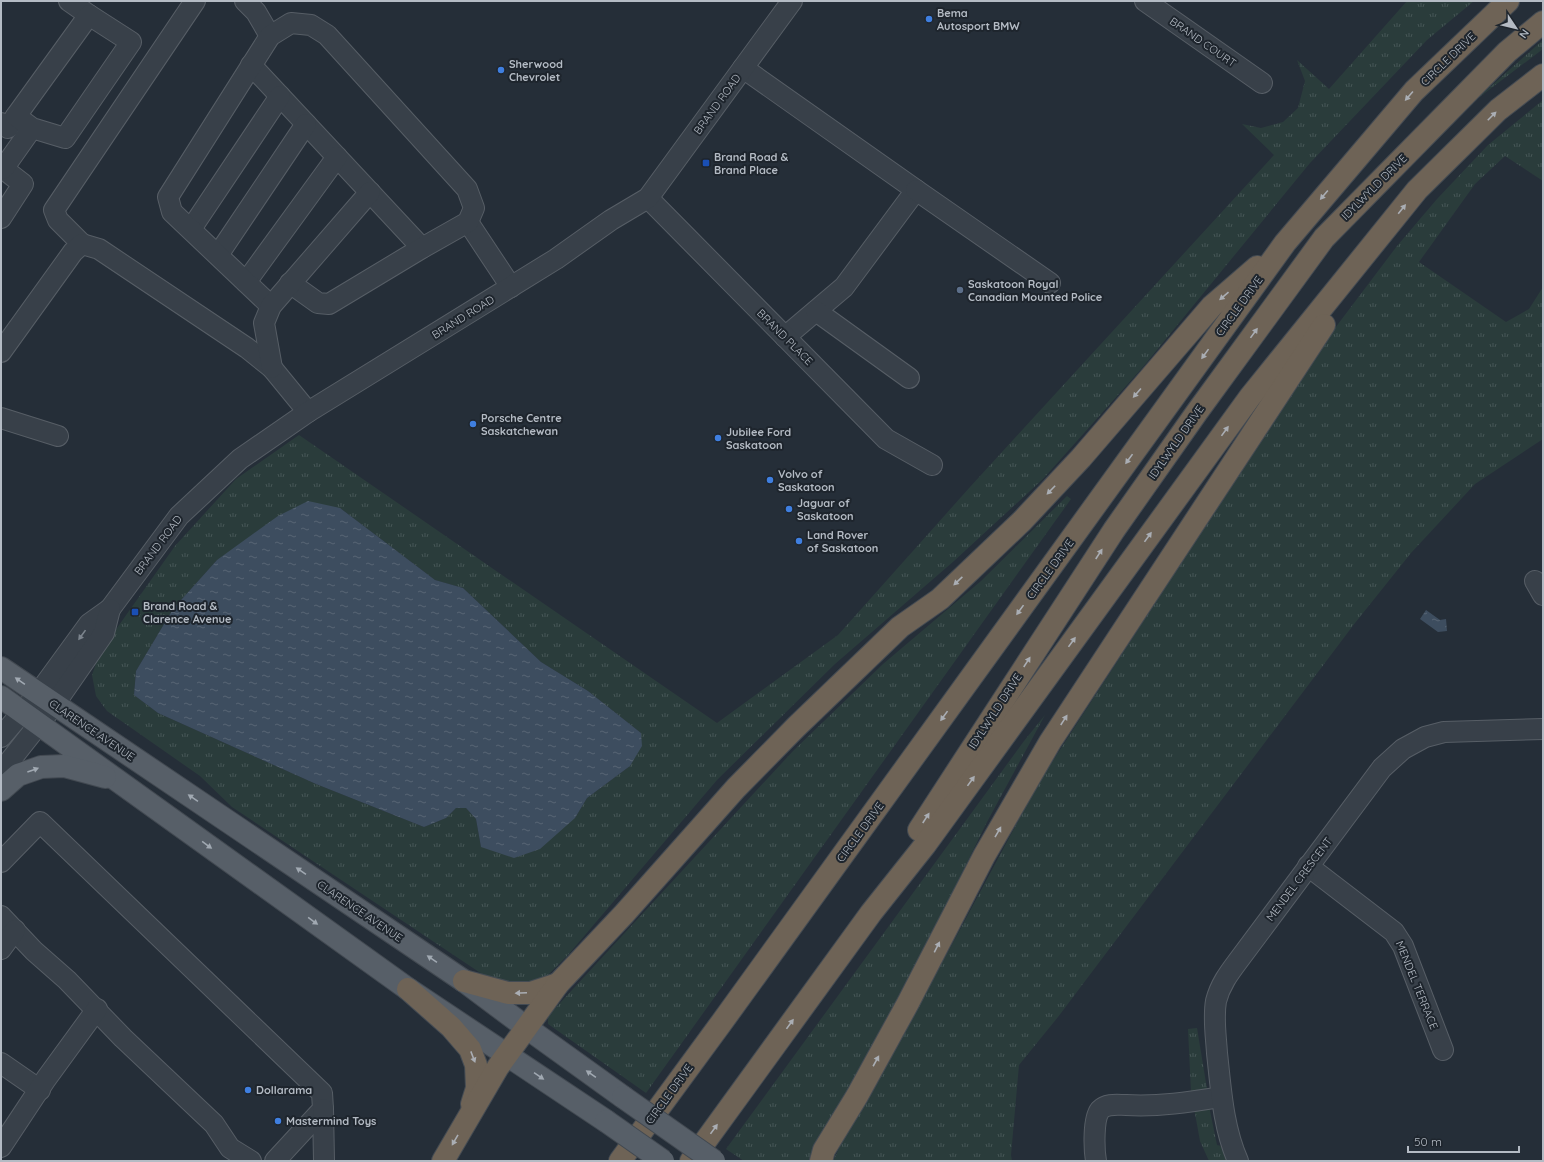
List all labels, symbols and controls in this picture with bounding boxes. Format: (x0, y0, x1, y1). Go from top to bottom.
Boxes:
place label: Bema Autosport BMW (937, 6, 1020, 33)
north arrow (1496, 8, 1536, 48)
marker: Bema Autosport BMW (924, 14, 934, 24)
street label: BRAND COURT (1167, 14, 1239, 70)
text: N (1516, 26, 1532, 41)
street label: CIRCLE DRIVE (1418, 29, 1478, 89)
place label: Sherwood Chevrolet (509, 57, 563, 84)
marker: Sherwood Chevrolet (496, 65, 506, 75)
street label: BRAND ROAD (690, 71, 744, 137)
one-way arrow (1405, 91, 1414, 102)
one-way arrow (1487, 111, 1497, 121)
place label: Brand Road & Brand Place (714, 150, 789, 177)
street label: IDYLWYLD DRIVE (1338, 151, 1410, 223)
marker: Brand Road & Brand Place (701, 158, 711, 168)
one-way arrow (1320, 189, 1329, 200)
one-way arrow (1398, 204, 1406, 214)
street label: CIRCLE DRIVE (1212, 273, 1266, 339)
place label: Saskatoon Royal Canadian Mounted Police (968, 277, 1103, 304)
marker: Saskatoon Royal Canadian Mounted Police (955, 285, 965, 295)
one-way arrow (1219, 291, 1228, 300)
street label: BRAND ROAD (429, 292, 497, 342)
street label: BRAND PLACE (754, 306, 816, 368)
one-way arrow (1250, 328, 1258, 338)
one-way arrow (1201, 349, 1209, 359)
one-way arrow (1133, 388, 1142, 398)
street label: IDYLWYLD DRIVE (1145, 402, 1207, 482)
place label: Porsche Centre Saskatchewan (481, 411, 562, 438)
marker: Porsche Centre Saskatchewan (468, 419, 478, 429)
place label: Jubilee Ford Saskatoon (726, 425, 791, 452)
one-way arrow (1221, 426, 1229, 437)
marker: Jubilee Ford Saskatoon (713, 433, 723, 443)
one-way arrow (1125, 454, 1133, 465)
place label: Volvo of Saskatoon (778, 467, 835, 494)
marker: Volvo of Saskatoon (765, 475, 775, 485)
one-way arrow (1046, 485, 1056, 495)
place label: Jaguar of Saskatoon (797, 496, 854, 523)
marker: Jaguar of Saskatoon (784, 504, 794, 514)
street label: BRAND ROAD (131, 512, 185, 578)
place label: Land Rover of Saskatoon (807, 528, 878, 555)
one-way arrow (1144, 531, 1152, 542)
marker: Land Rover of Saskatoon (794, 536, 804, 546)
street label: CIRCLE DRIVE (1023, 536, 1077, 602)
one-way arrow (1095, 549, 1103, 559)
one-way arrow (953, 576, 963, 586)
place label: Brand Road & Clarence Avenue (143, 599, 232, 626)
one-way arrow (1016, 605, 1024, 616)
marker: Brand Road & Clarence Avenue (130, 607, 140, 617)
one-way arrow (77, 629, 86, 640)
one-way arrow (1068, 636, 1076, 647)
one-way arrow (1023, 657, 1031, 667)
street label: IDYLWYLD DRIVE (965, 671, 1025, 751)
one-way arrow (14, 677, 25, 685)
street label: CLARENCE AVENUE (47, 696, 137, 764)
one-way arrow (940, 710, 948, 721)
one-way arrow (1061, 714, 1068, 726)
one-way arrow (28, 766, 40, 772)
one-way arrow (967, 776, 975, 786)
one-way arrow (188, 794, 198, 802)
street label: CIRCLE DRIVE (833, 799, 887, 865)
one-way arrow (922, 813, 930, 823)
one-way arrow (994, 826, 1001, 838)
street label: MENDEL CRESCENT (1263, 834, 1335, 924)
one-way arrow (202, 841, 213, 849)
one-way arrow (296, 867, 306, 875)
street label: CLARENCE AVENUE (315, 877, 405, 945)
one-way arrow (308, 917, 318, 925)
street label: MENDEL TERRACE (1393, 939, 1441, 1031)
one-way arrow (934, 941, 940, 952)
one-way arrow (427, 955, 437, 963)
one-way arrow (514, 990, 527, 996)
one-way arrow (786, 1019, 794, 1030)
one-way arrow (470, 1052, 476, 1064)
one-way arrow (873, 1056, 879, 1067)
street label: CIRCLE DRIVE (642, 1061, 696, 1127)
one-way arrow (586, 1070, 597, 1078)
one-way arrow (534, 1072, 544, 1080)
place label: Dollarama (256, 1083, 312, 1097)
marker: Dollarama (243, 1085, 253, 1095)
place label: Mastermind Toys (286, 1114, 376, 1128)
marker: Mastermind Toys (273, 1116, 283, 1126)
one-way arrow (710, 1124, 718, 1135)
scale bar (1408, 1128, 1519, 1154)
one-way arrow (452, 1134, 459, 1146)
text: 50 m (1414, 1134, 1442, 1149)

